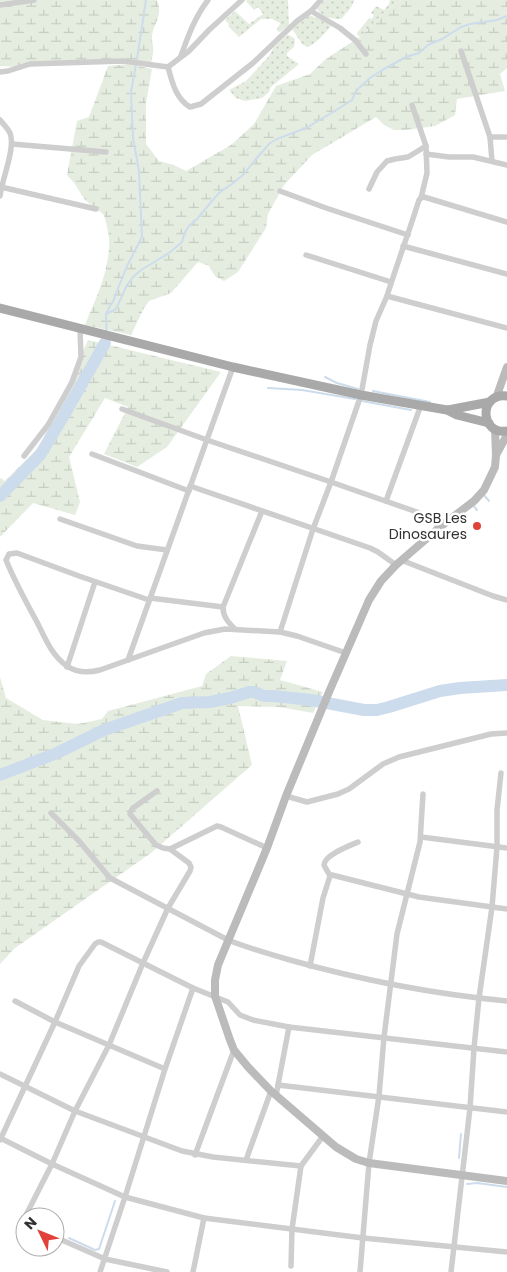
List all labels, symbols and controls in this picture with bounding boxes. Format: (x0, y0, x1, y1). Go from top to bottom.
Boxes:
place label: GSB Les Dinosaures (389, 508, 467, 544)
marker: GSB Les Dinosaures (471, 520, 483, 532)
north arrow (15, 1207, 65, 1257)
text: N (20, 1212, 41, 1234)

